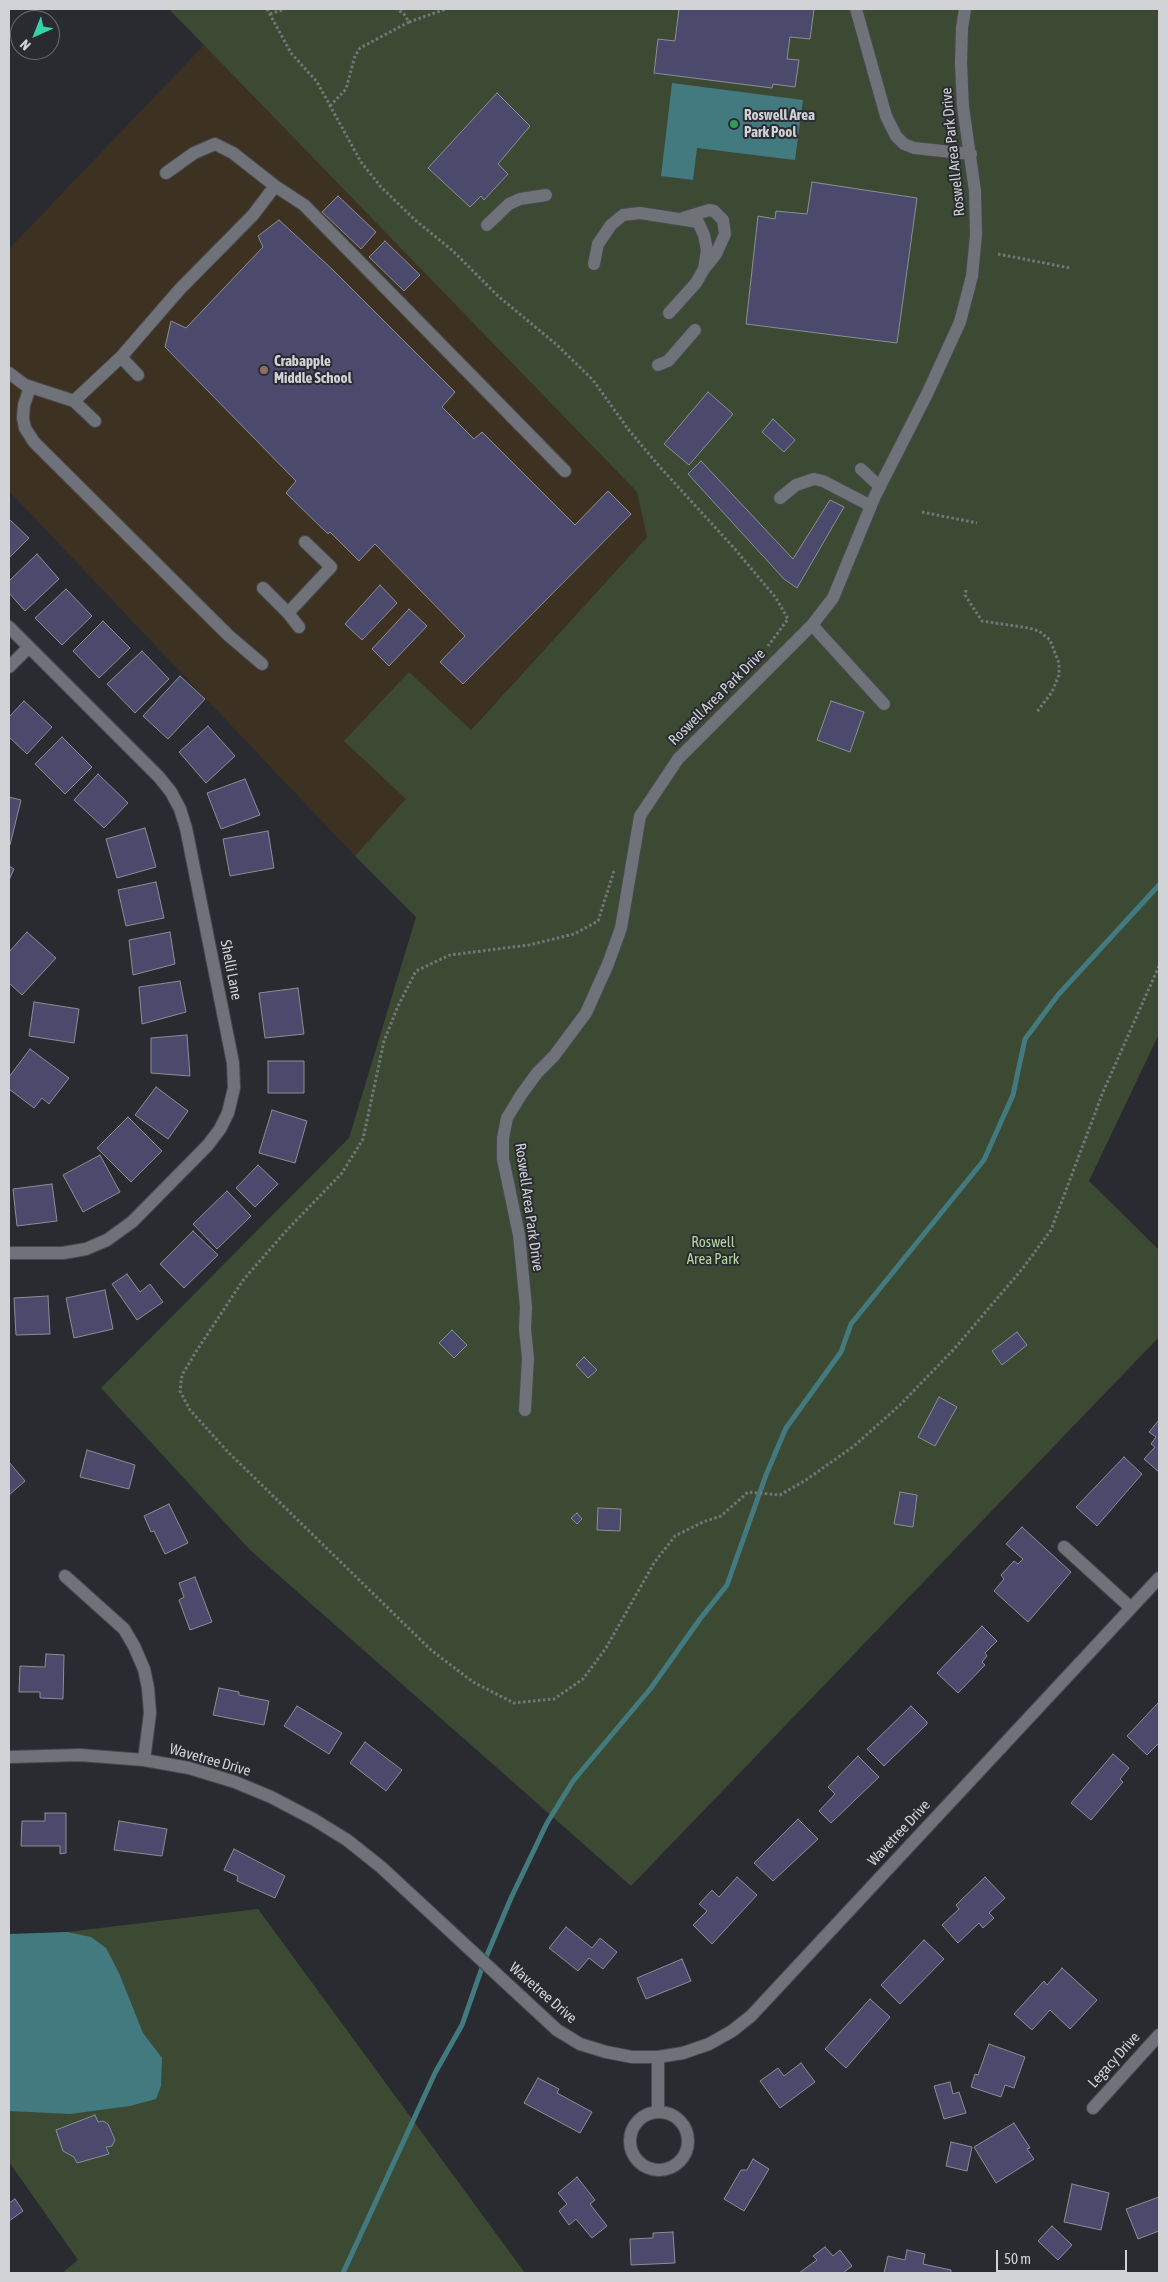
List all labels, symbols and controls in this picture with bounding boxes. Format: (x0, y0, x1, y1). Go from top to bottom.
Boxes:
north arrow (10, 10, 60, 60)
text: N (17, 36, 34, 54)
street label: Roswell Area Park Drive (937, 87, 969, 217)
place label: Roswell Area Park Pool (744, 106, 815, 141)
marker: Roswell Area Park Pool (728, 118, 740, 130)
place label: Crabapple Middle School (274, 352, 352, 387)
marker: Crabapple Middle School (258, 364, 270, 376)
street label: Roswell Area Park Drive (665, 645, 769, 749)
street label: Shelli Lane (216, 938, 246, 1002)
street label: Roswell Area Park Drive (511, 1142, 547, 1272)
park label: Roswell Area Park (687, 1233, 739, 1268)
street label: Wavetree Drive (167, 1740, 253, 1780)
street label: Wavetree Drive (864, 1796, 934, 1870)
street label: Wavetree Drive (506, 1959, 580, 2027)
street label: Legacy Drive (1084, 2028, 1144, 2092)
scale bar (998, 2240, 1129, 2272)
text: 50 m (1004, 2250, 1031, 2267)

